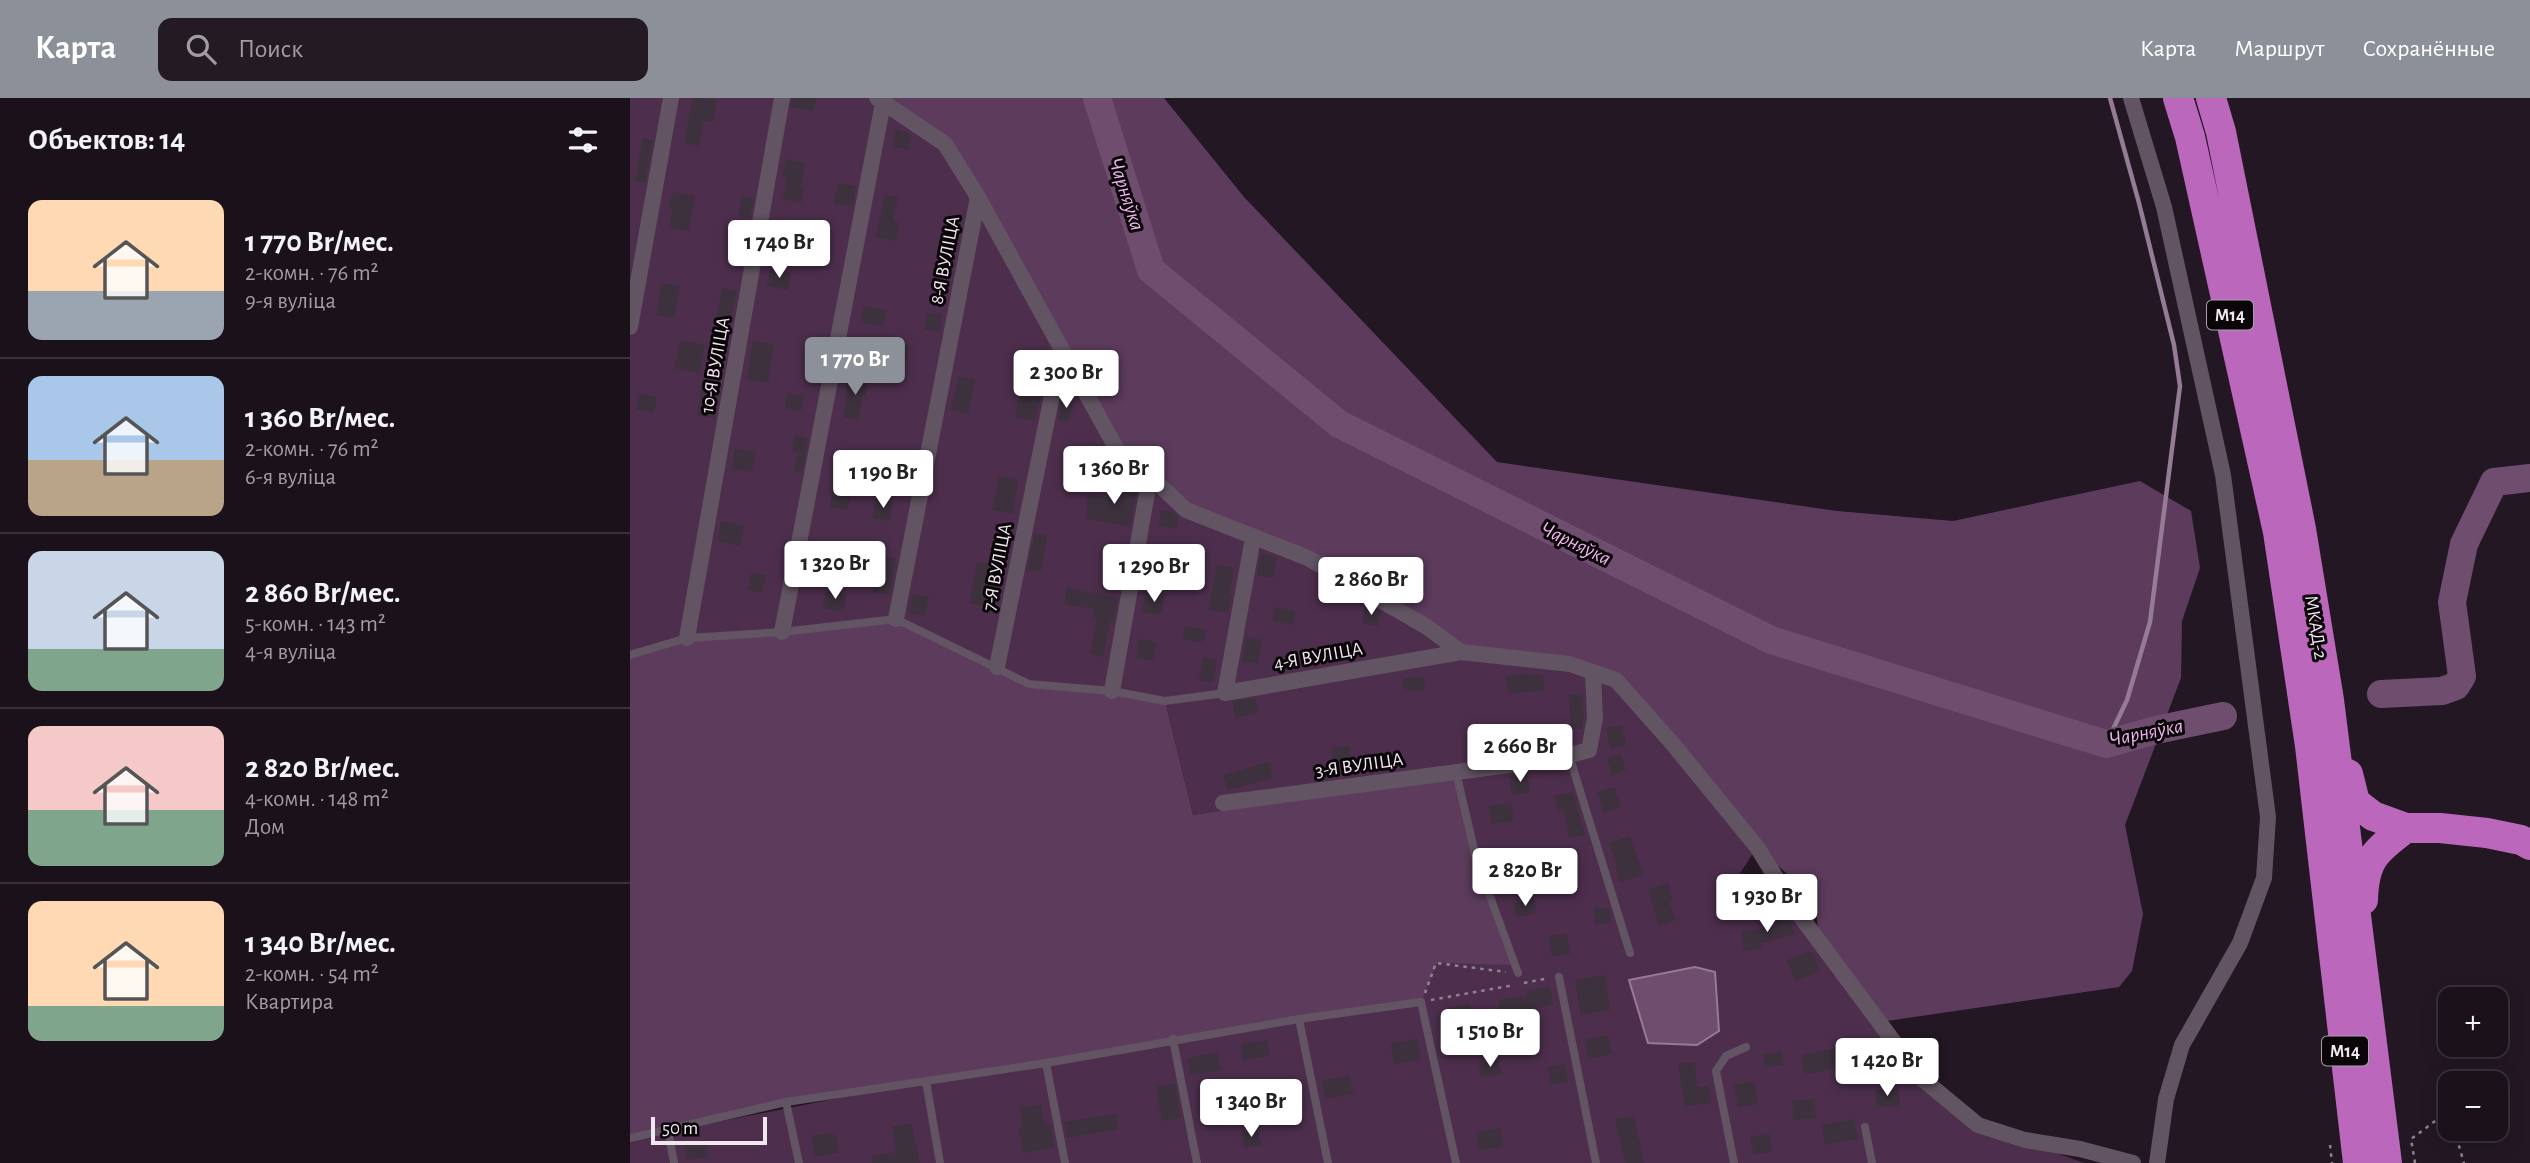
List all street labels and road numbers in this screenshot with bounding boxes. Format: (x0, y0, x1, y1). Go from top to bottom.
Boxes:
street label: 8-Я ВУЛІЦА (928, 214, 963, 306)
road number: М14 (2207, 300, 2253, 330)
street label: 10-Я ВУЛІЦА (698, 316, 733, 415)
street label: 7-Я ВУЛІЦА (980, 522, 1015, 613)
street label: МКАД-2 (2301, 594, 2330, 661)
street label: 4-Я ВУЛІЦА (1272, 639, 1364, 674)
street label: 3-Я ВУЛІЦА (1314, 750, 1404, 781)
road number: М14 (2322, 1036, 2368, 1066)

